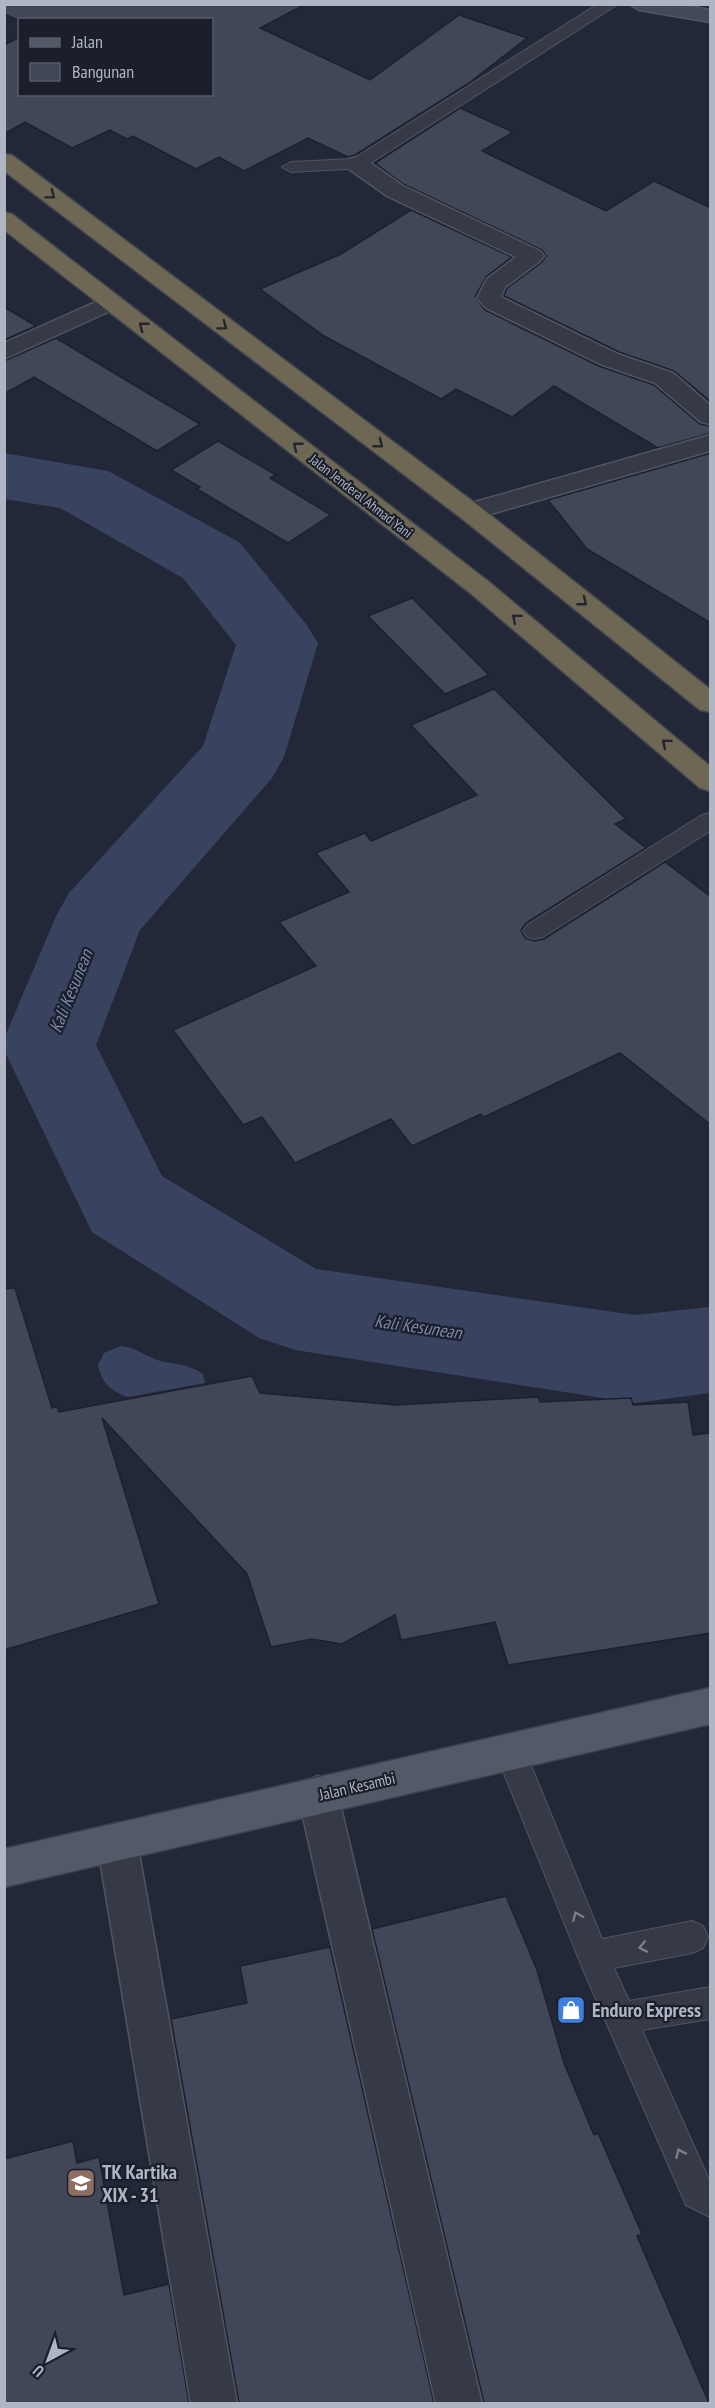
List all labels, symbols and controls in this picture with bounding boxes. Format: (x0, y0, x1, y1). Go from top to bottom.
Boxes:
legend (18, 18, 213, 96)
text: Jalan (71, 30, 103, 53)
text: Bangunan (72, 60, 134, 83)
one-way arrow (45, 188, 56, 199)
one-way arrow (217, 319, 228, 330)
one-way arrow (138, 323, 149, 334)
one-way arrow (372, 436, 383, 447)
one-way arrow (292, 442, 303, 453)
street label: Jalan Jenderal Ahmad Yani (305, 450, 416, 542)
one-way arrow (576, 594, 587, 605)
one-way arrow (512, 614, 523, 625)
one-way arrow (662, 739, 673, 750)
water label: Kali Kesunean (43, 945, 98, 1036)
water label: Kali Kesunean (373, 1309, 464, 1344)
street label: Jalan Kesambi (316, 1768, 397, 1805)
one-way arrow (572, 1911, 584, 1922)
one-way arrow (638, 1940, 648, 1953)
shop icon: Enduro Express (555, 1994, 587, 2026)
place label: Enduro Express (592, 1997, 701, 2023)
one-way arrow (675, 2148, 687, 2159)
place label: TK Kartika XIX - 31 (102, 2159, 177, 2208)
school or university icon: TK Kartika XIX - 31 (65, 2167, 97, 2199)
north arrow (18, 2330, 78, 2390)
text: U (28, 2361, 48, 2382)

